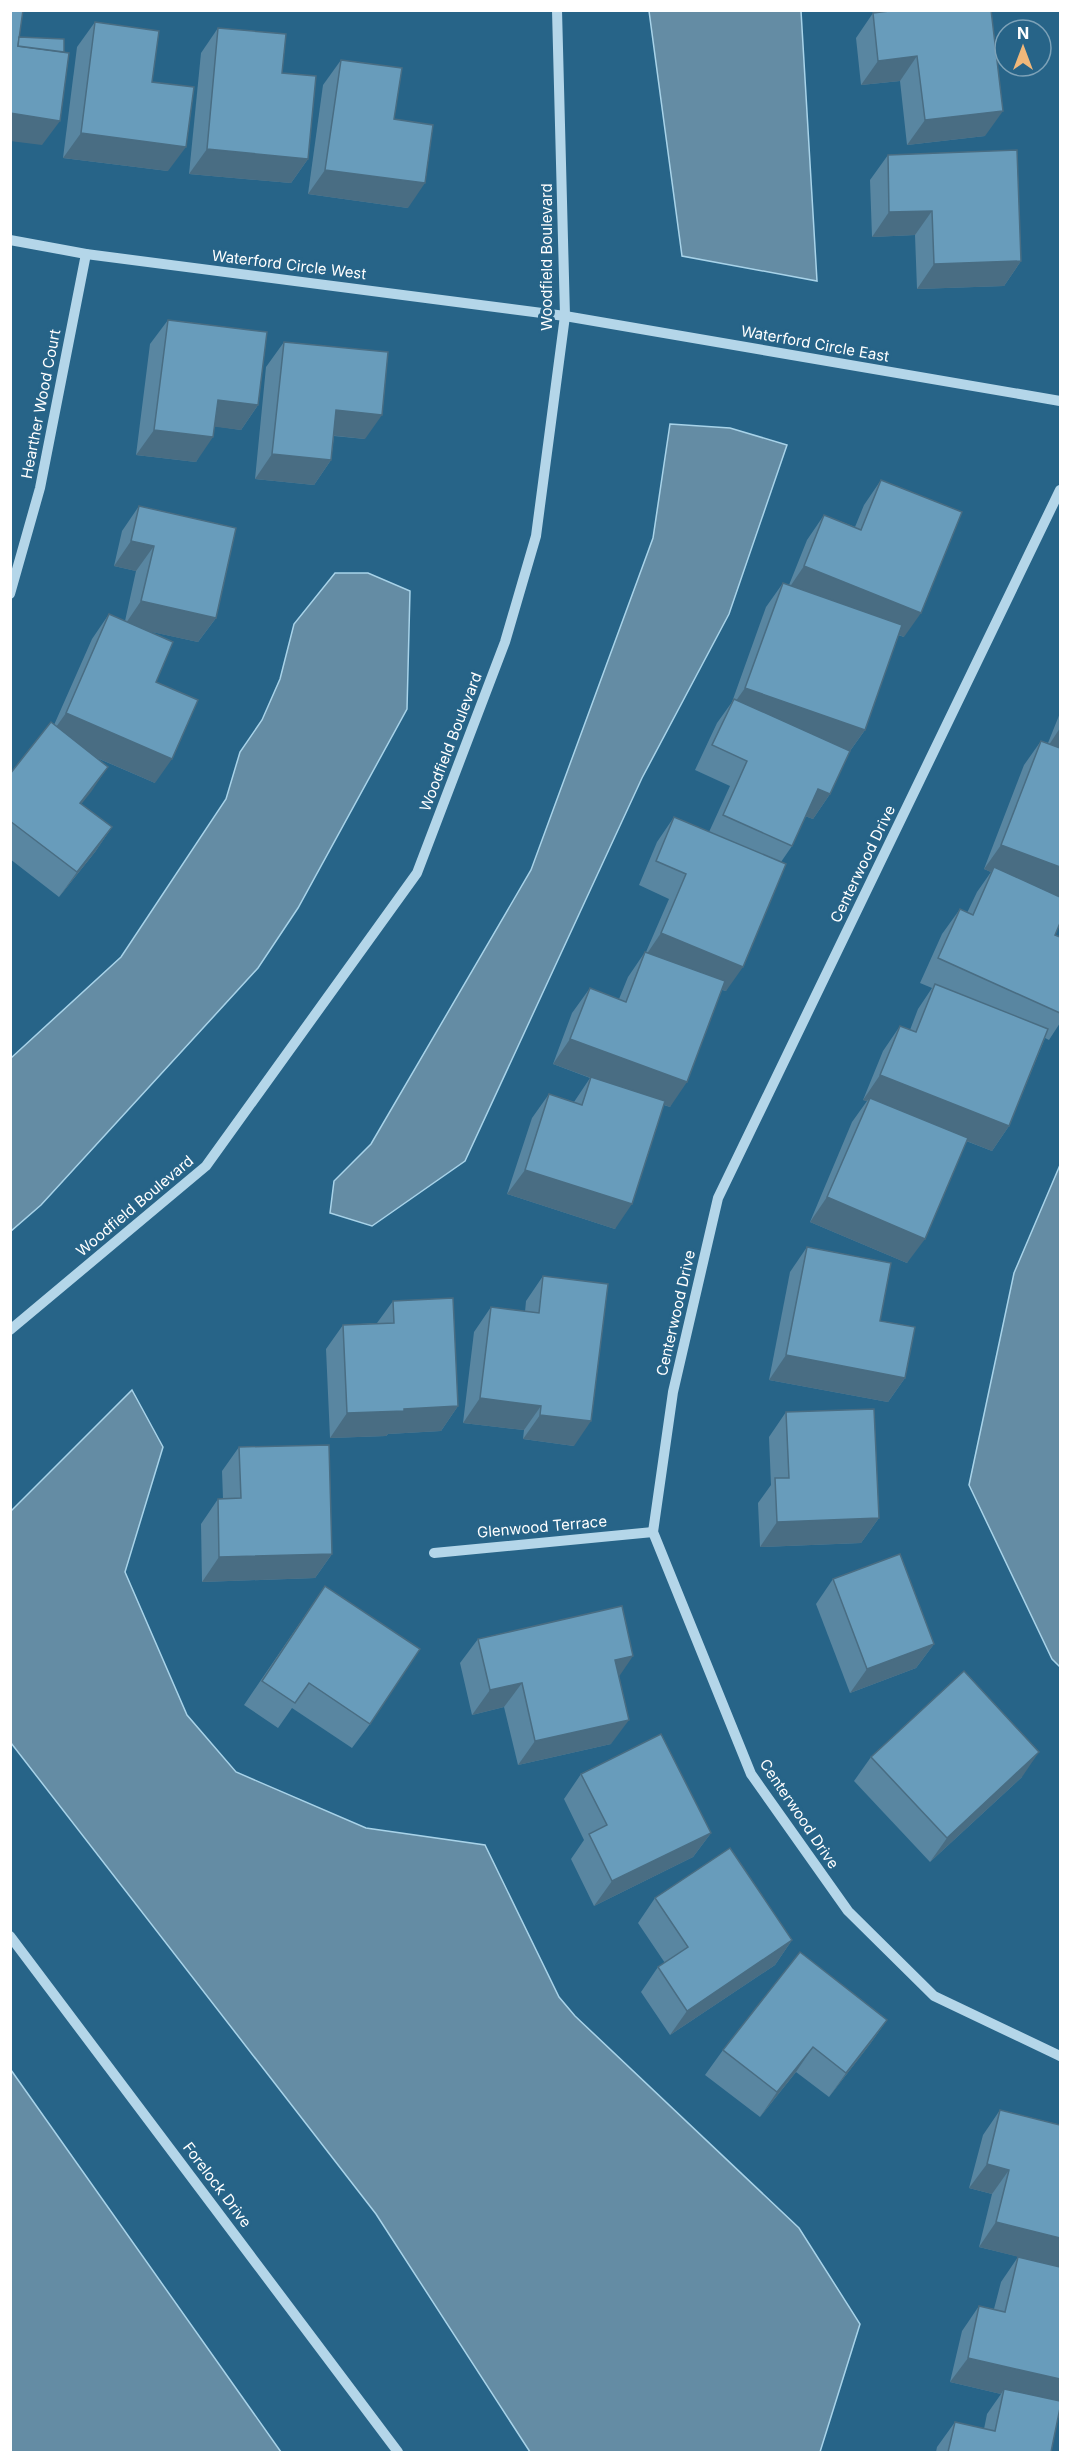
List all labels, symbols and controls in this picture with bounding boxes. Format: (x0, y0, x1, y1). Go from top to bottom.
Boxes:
north arrow (993, 18, 1053, 78)
text: N (1017, 23, 1029, 43)
street label: Woodfield Boulevard (537, 183, 556, 331)
street label: Waterford Circle West (211, 246, 367, 283)
street label: Waterford Circle East (739, 321, 891, 366)
street label: Hearther Wood Court (17, 328, 64, 480)
street label: Woodfield Boulevard (415, 670, 486, 814)
street label: Centerwood Drive (826, 802, 899, 926)
street label: Woodfield Boulevard (72, 1151, 197, 1260)
street label: Centerwood Drive (652, 1248, 699, 1378)
street label: Glenwood Terrace (476, 1511, 608, 1542)
street label: Centerwood Drive (756, 1755, 843, 1872)
street label: Forelock Drive (179, 2138, 256, 2231)

